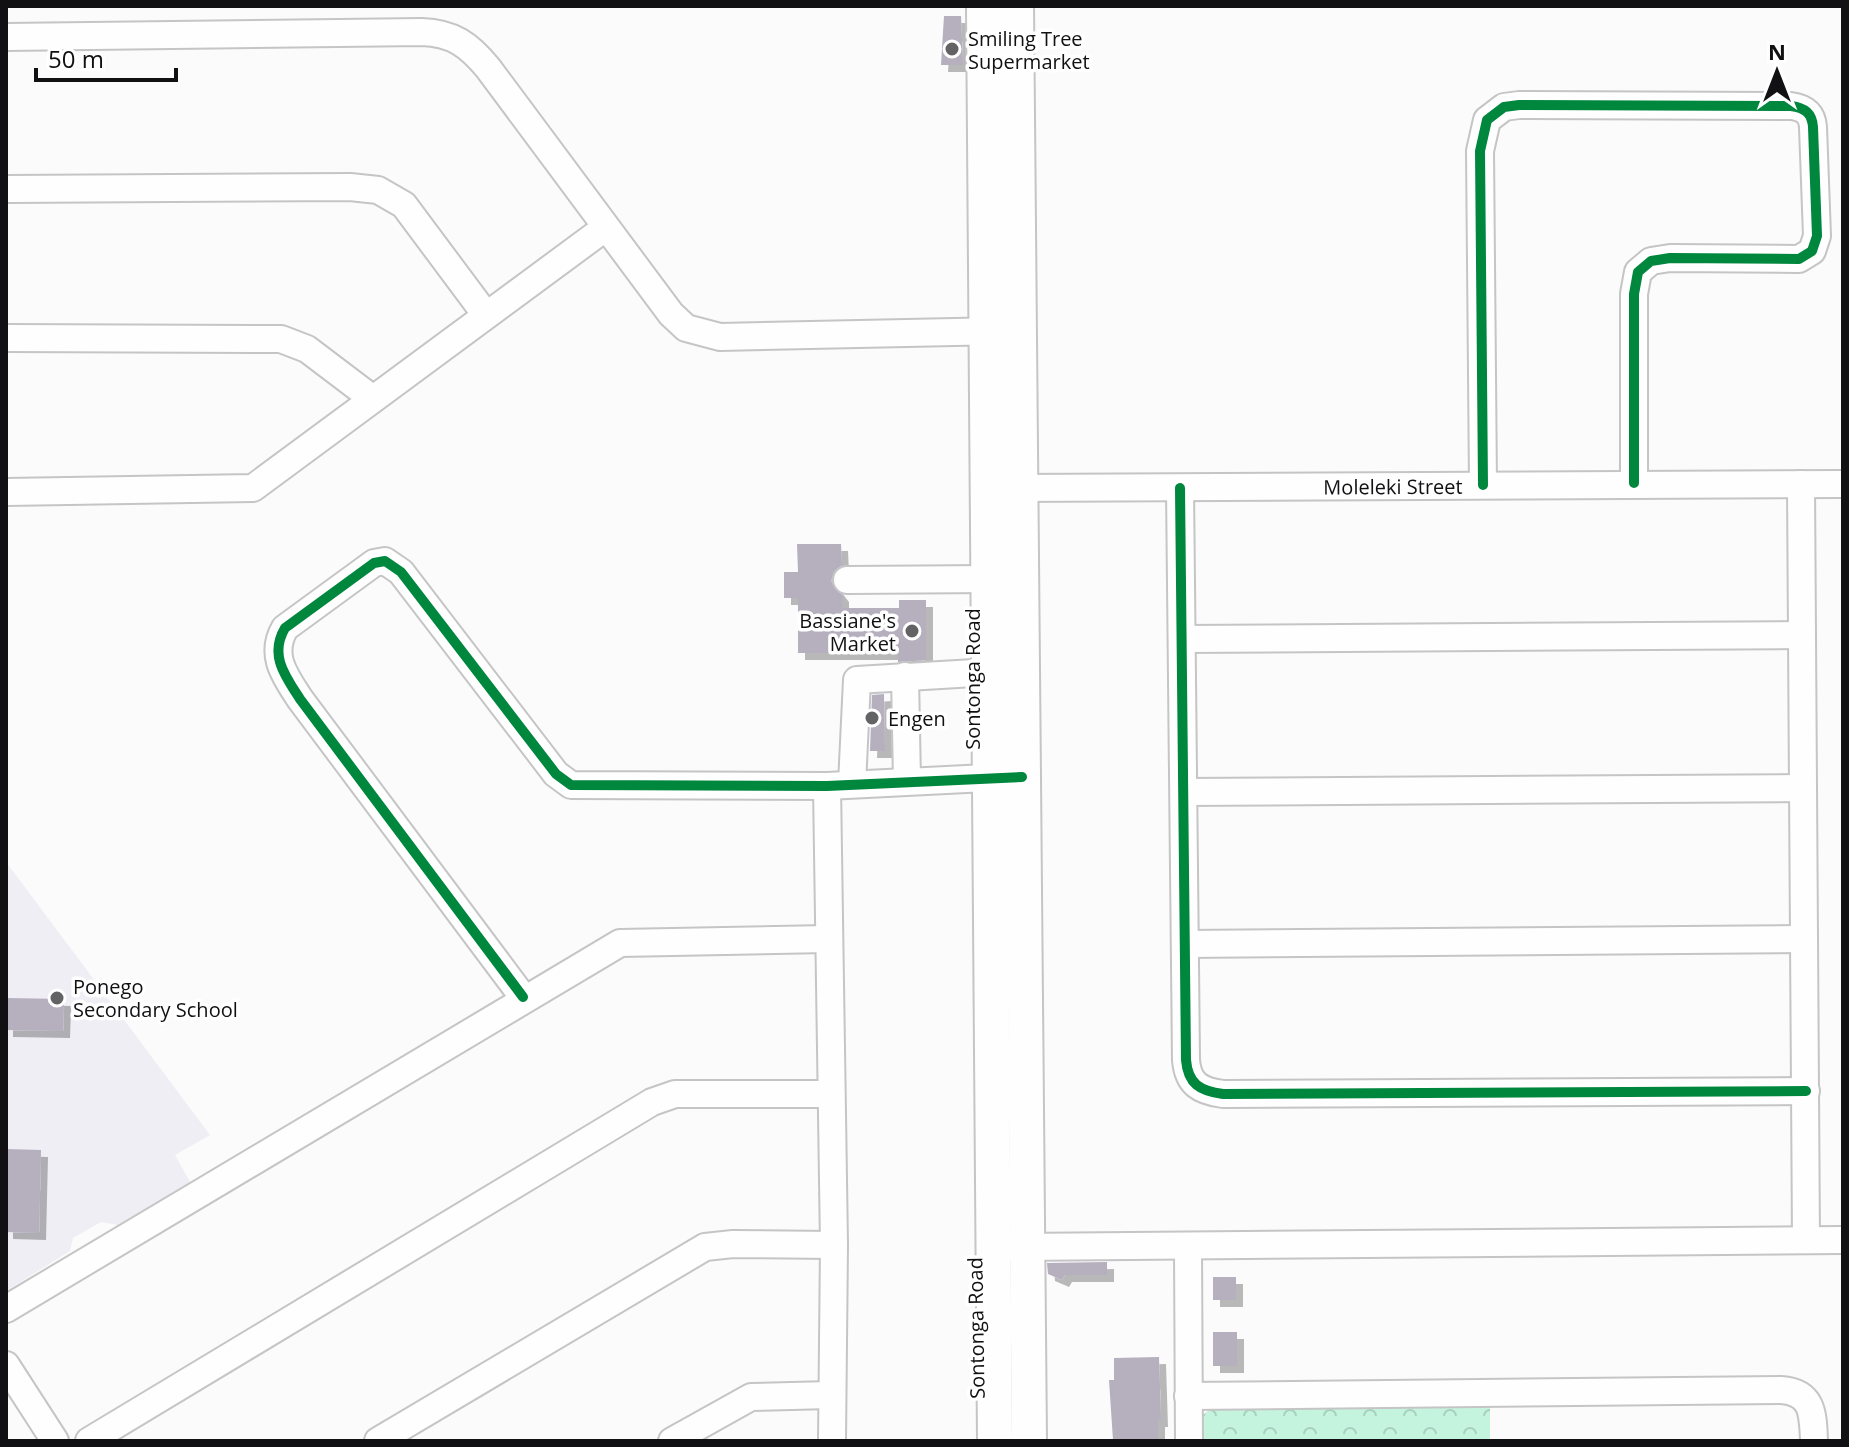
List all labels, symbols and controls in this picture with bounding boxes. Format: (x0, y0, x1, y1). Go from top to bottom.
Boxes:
place label: Smiling Tree Supermarket (968, 25, 1090, 75)
scale bar (36, 32, 176, 82)
north arrow (1737, 32, 1817, 112)
text: N (1768, 36, 1786, 66)
marker: Smiling Tree Supermarket (943, 40, 961, 58)
text: 50 m (48, 42, 104, 75)
street label: Moleleki Street (1323, 472, 1463, 500)
place label: Bassiane's Market (799, 607, 896, 657)
street label: Sontonga Road (959, 608, 986, 750)
marker: Bassiane's Market (903, 622, 921, 640)
place label: Engen (888, 705, 946, 732)
marker: Engen (863, 709, 881, 727)
place label: Ponego Secondary School (73, 973, 238, 1023)
marker: Ponego Secondary School (48, 989, 66, 1007)
street label: Sontonga Road (961, 1257, 991, 1399)

